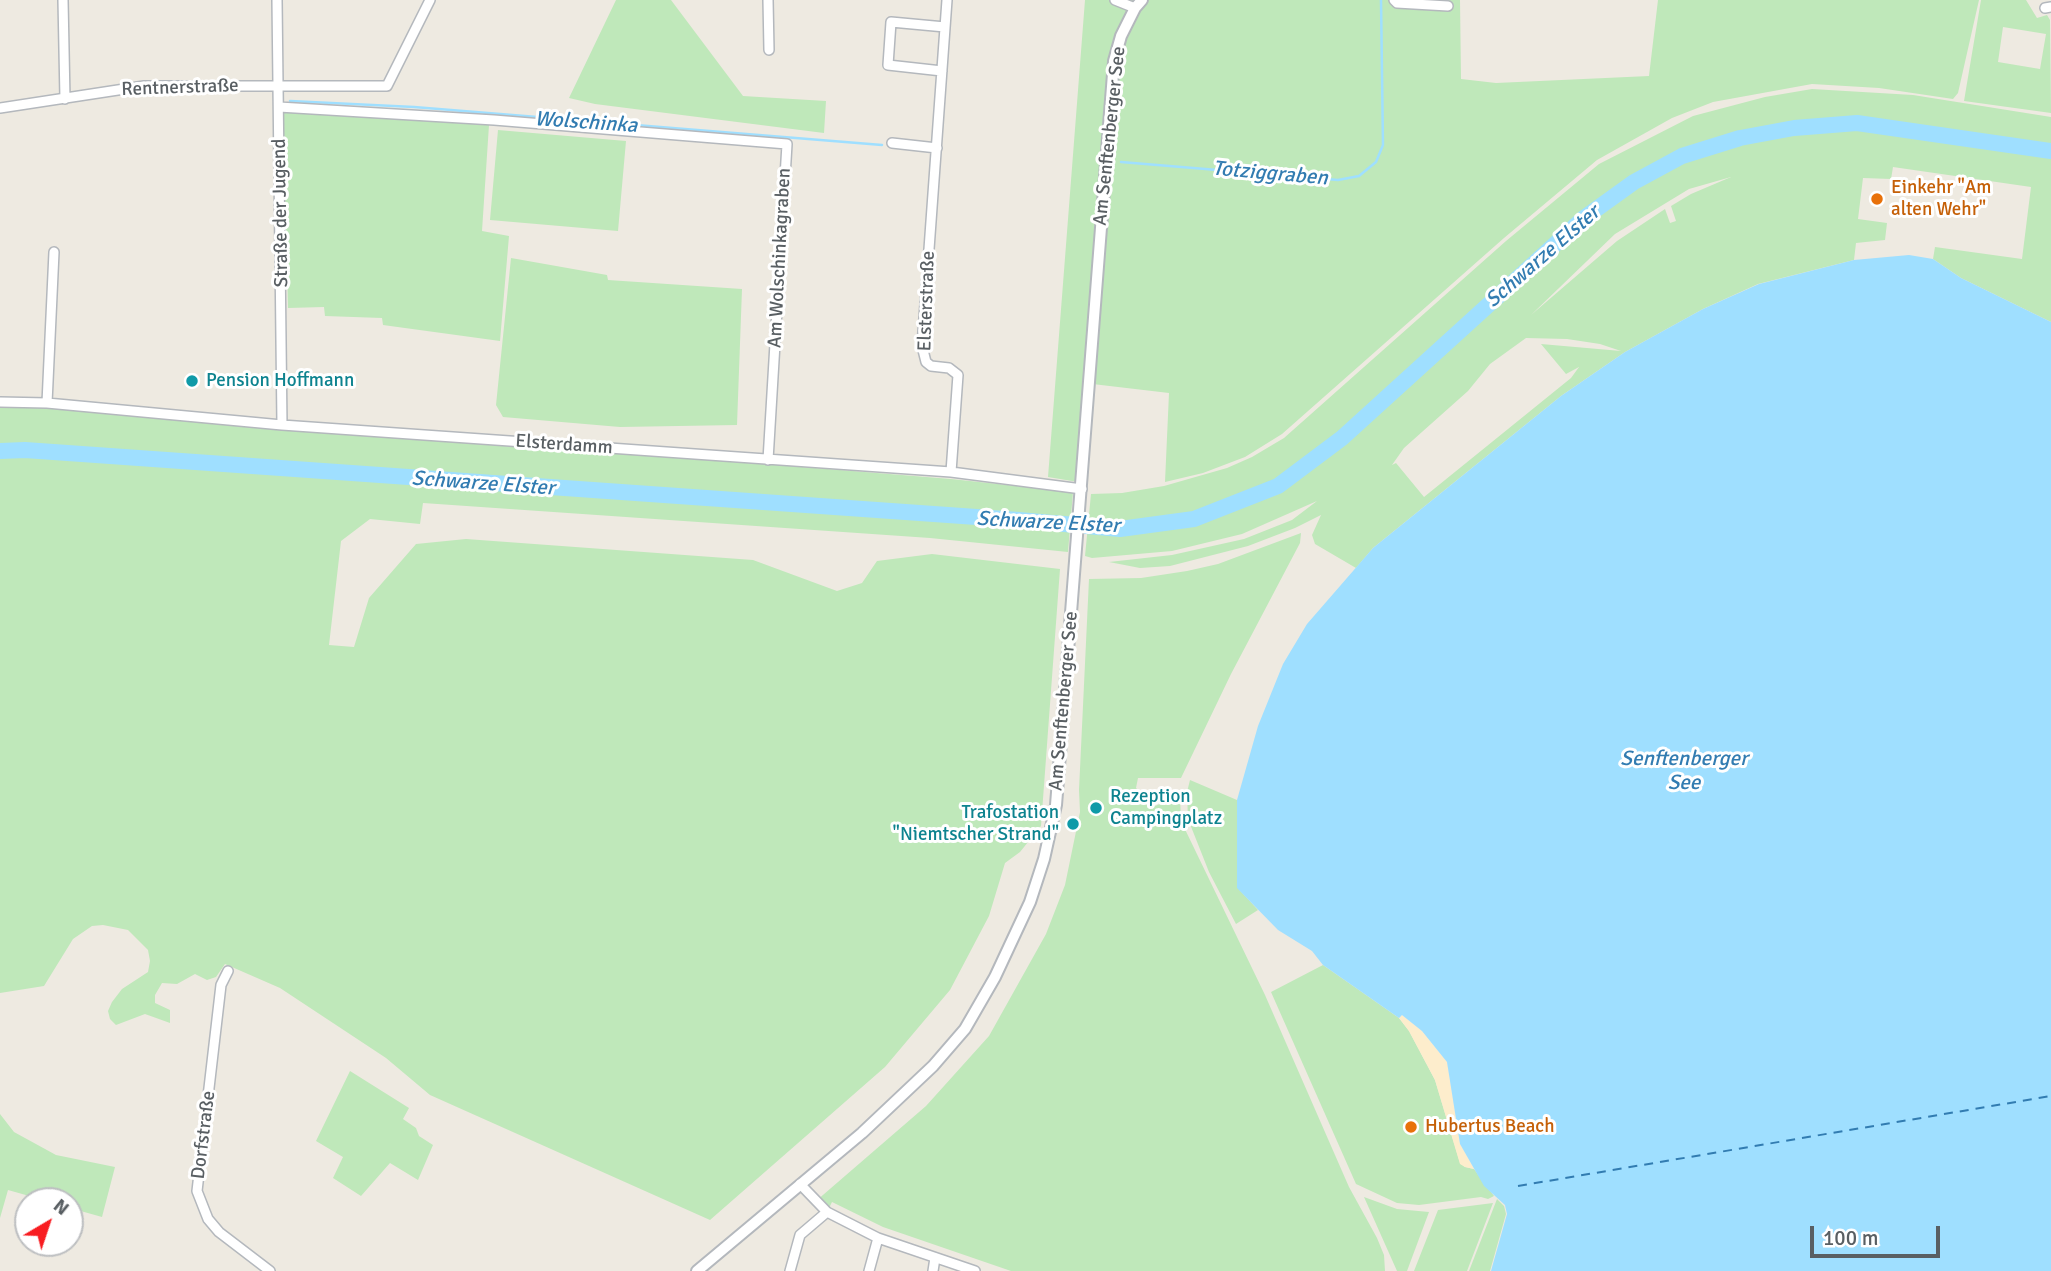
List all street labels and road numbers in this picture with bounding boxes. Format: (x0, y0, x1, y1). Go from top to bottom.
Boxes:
street label: Am Senftenberger See (1089, 45, 1131, 227)
street label: Rentnerstraße (121, 75, 239, 101)
street label: Straße der Jugend (268, 138, 294, 288)
street label: Am Wolschinkagraben (764, 167, 796, 349)
street label: Elsterstraße (914, 250, 940, 352)
street label: Elsterdamm (515, 430, 613, 460)
street label: Am Senftenberger See (1045, 610, 1083, 792)
street label: Dorfstraße (187, 1089, 221, 1181)

